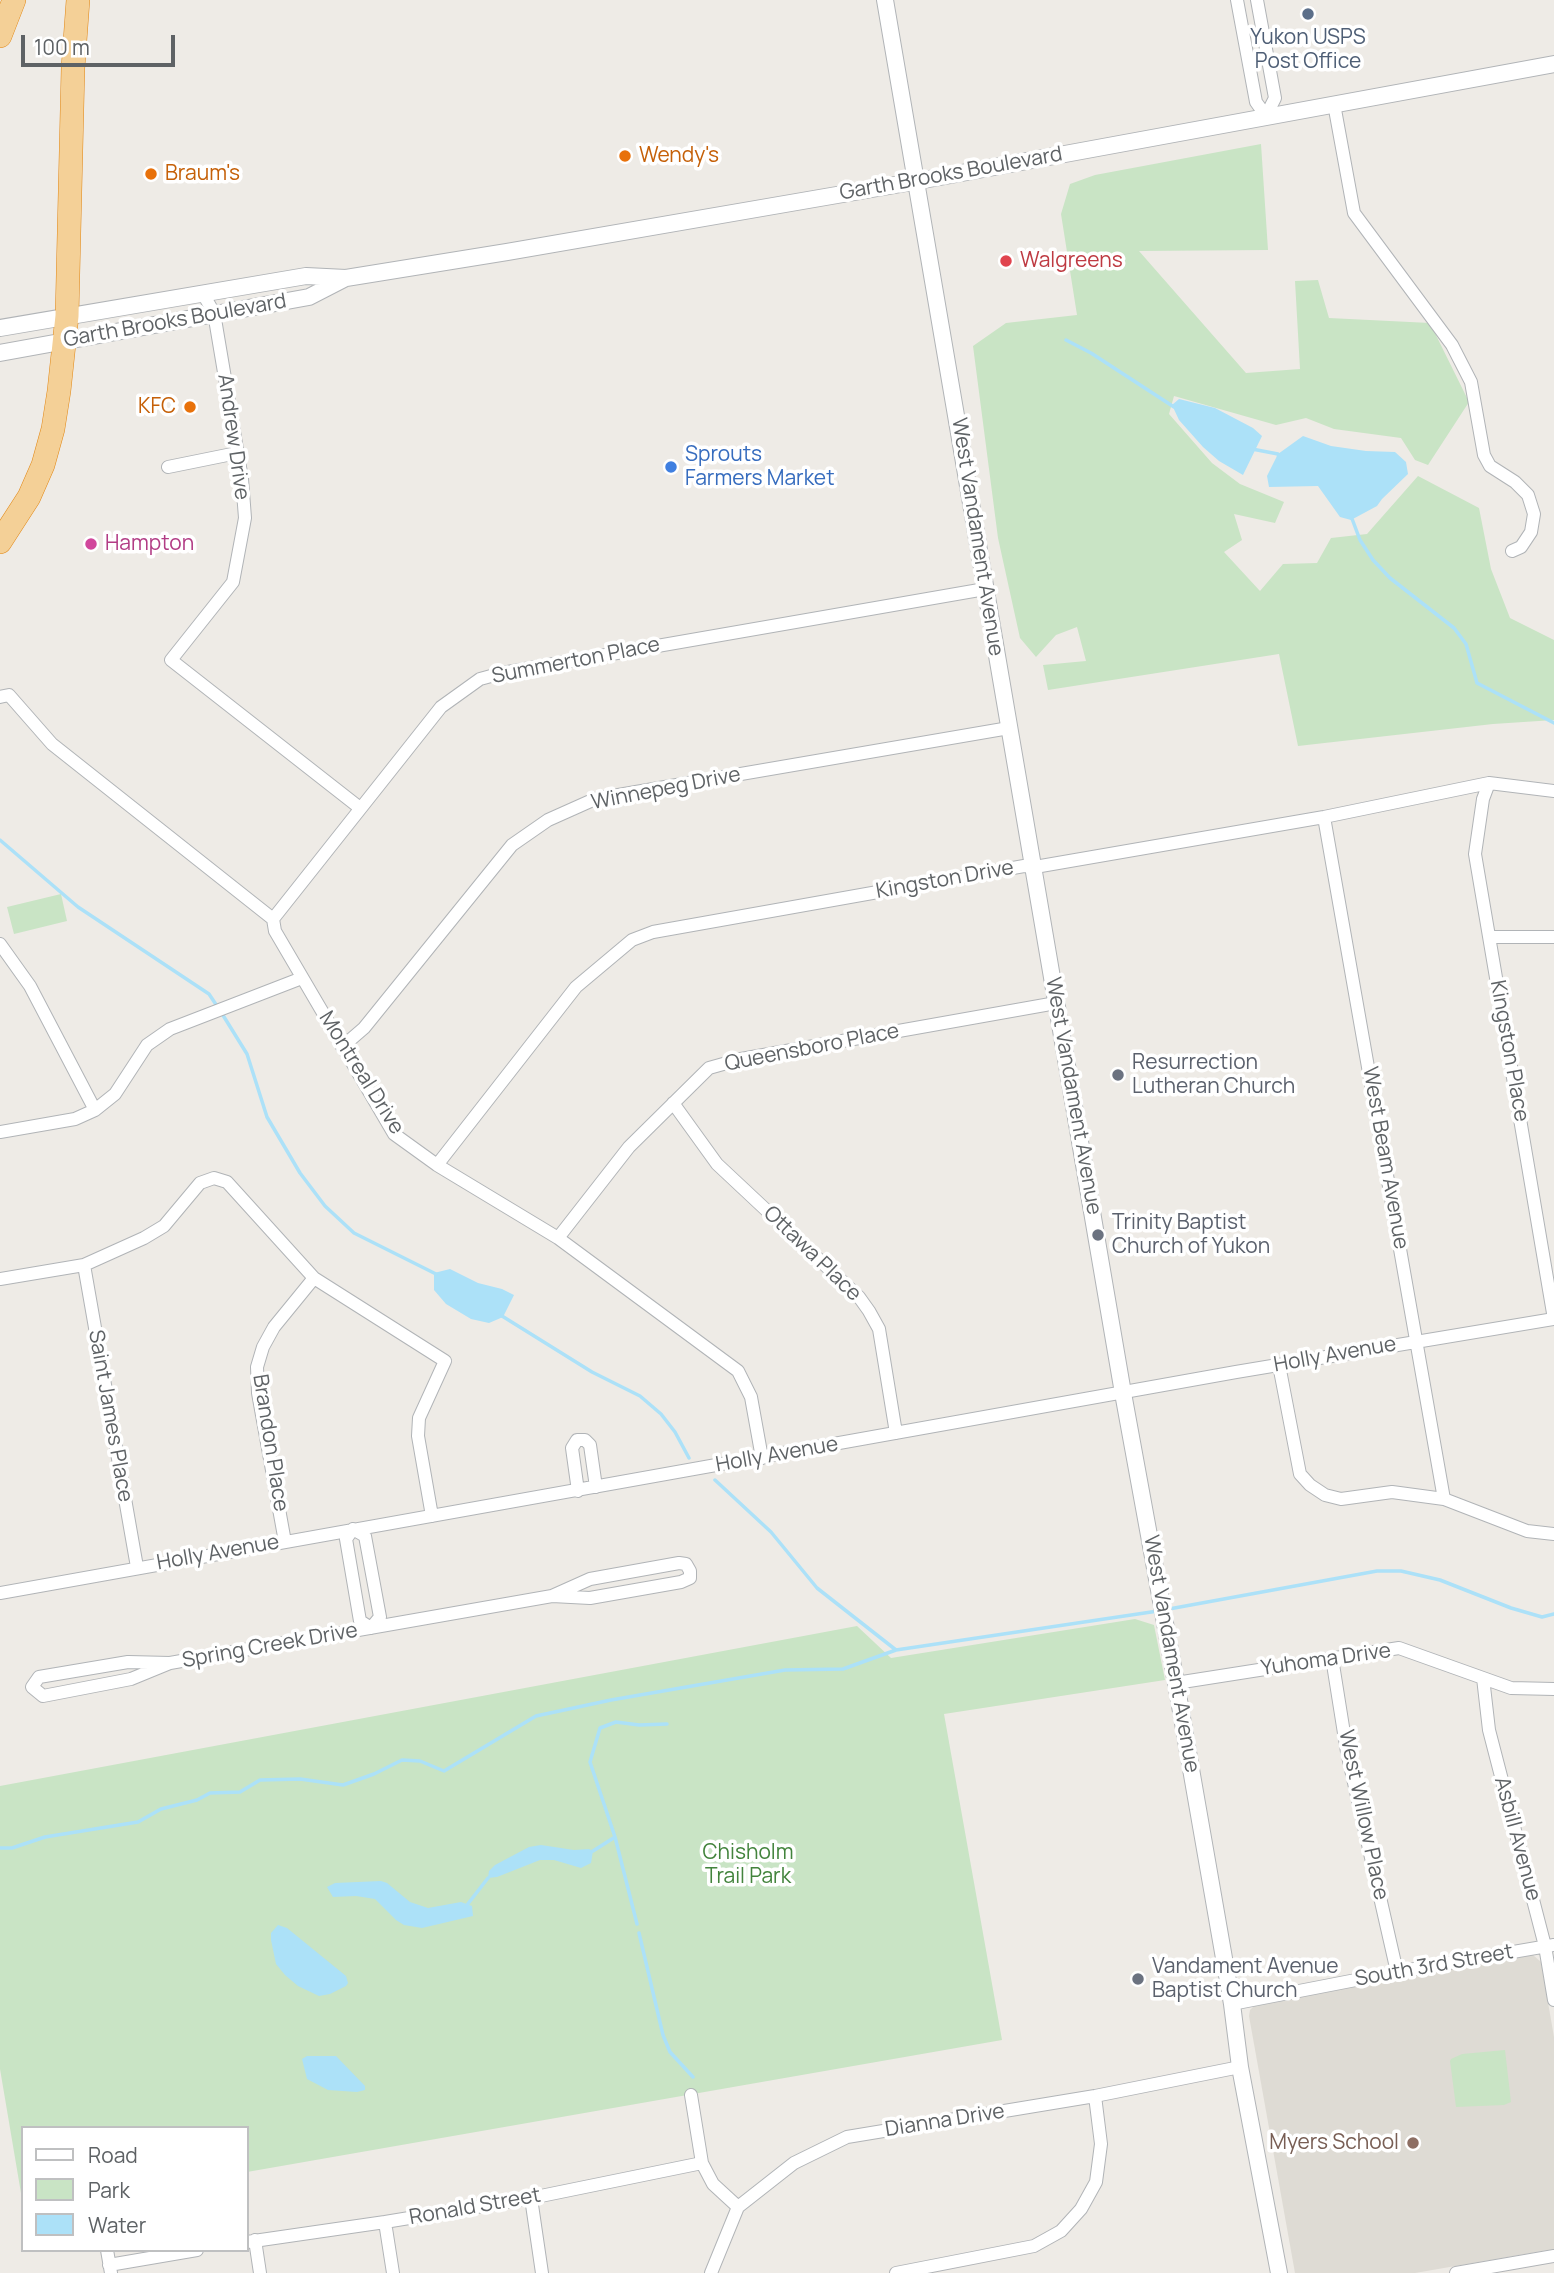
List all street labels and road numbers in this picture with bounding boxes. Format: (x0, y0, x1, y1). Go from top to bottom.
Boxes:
street label: Garth Brooks Boulevard (838, 142, 1064, 206)
street label: Garth Brooks Boulevard (62, 289, 288, 353)
street label: Andrew Drive (212, 372, 254, 502)
street label: West Vandament Avenue (946, 416, 1008, 658)
street label: Summerton Place (490, 632, 662, 690)
street label: Winnepeg Drive (589, 762, 743, 816)
street label: Kingston Drive (874, 855, 1016, 905)
street label: West Vandament Avenue (1040, 975, 1106, 1217)
street label: Kingston Place (1484, 978, 1534, 1124)
street label: Montreal Drive (313, 1007, 409, 1139)
street label: Queensboro Place (723, 1019, 901, 1077)
street label: West Beam Avenue (1357, 1065, 1413, 1251)
street label: Ottawa Place (758, 1201, 866, 1307)
street label: Saint James Place (82, 1328, 138, 1504)
street label: Holly Avenue (1272, 1332, 1398, 1378)
street label: Brandon Place (247, 1373, 293, 1513)
street label: Holly Avenue (714, 1432, 840, 1478)
street label: Holly Avenue (155, 1530, 281, 1576)
street label: West Vandament Avenue (1138, 1533, 1204, 1775)
street label: Spring Creek Drive (180, 1618, 360, 1674)
street label: Yuhoma Drive (1259, 1638, 1393, 1682)
street label: West Willow Place (1333, 1728, 1393, 1902)
street label: Asbill Avenue (1488, 1774, 1546, 1904)
street label: South 3rd Street (1353, 1940, 1515, 1992)
street label: Dianna Drive (883, 2099, 1007, 2143)
street label: Ronald Street (407, 2183, 543, 2231)

